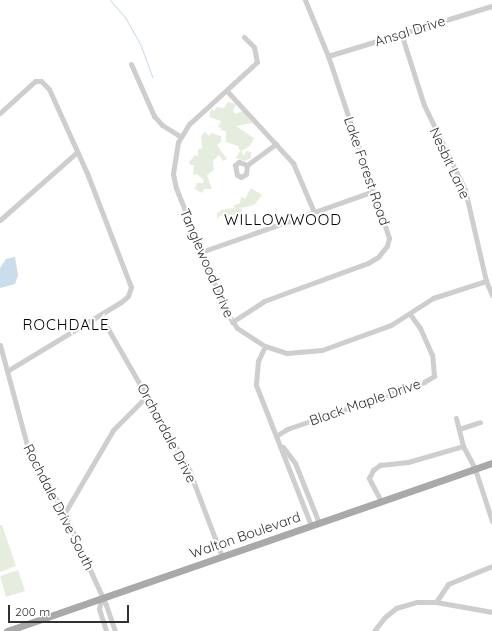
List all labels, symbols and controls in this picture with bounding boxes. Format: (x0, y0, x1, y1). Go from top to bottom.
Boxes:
street label: Ansal Drive (373, 12, 447, 50)
street label: Lake Forest Road (341, 114, 393, 228)
street label: Nesbit Lane (426, 125, 474, 201)
street label: Tanglewood Drive (176, 206, 238, 320)
district label: WILLOWWOOD (224, 211, 342, 229)
district label: ROCHDALE (23, 316, 109, 334)
street label: Black Maple Drive (307, 375, 423, 429)
street label: Orchardale Drive (134, 380, 200, 486)
street label: Rochdale Drive South (20, 441, 98, 573)
street label: Walton Boulevard (187, 508, 303, 562)
scale bar (10, 597, 131, 623)
text: 200 m (15, 604, 50, 619)

